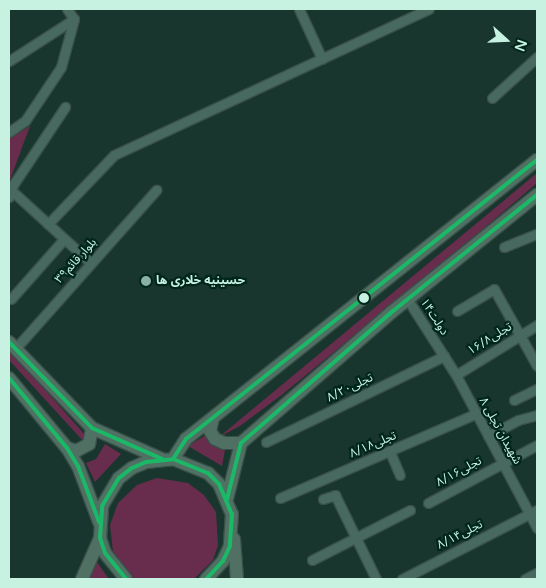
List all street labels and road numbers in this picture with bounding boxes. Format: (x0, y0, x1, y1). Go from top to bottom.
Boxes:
street label: بلوار قائم۳۹ (52, 236, 100, 286)
street label: ۱۴دولت (417, 296, 451, 338)
street label: تجلی۱۶/۸ (465, 320, 515, 358)
street label: تجلی۸/۲۰ (325, 371, 375, 405)
street label: شهیدان تجلی ۸ (476, 395, 524, 467)
street label: تجلی۸/۱۸ (347, 429, 399, 461)
street label: تجلی۸/۱۶ (434, 454, 484, 490)
street label: تجلی۸‌/۱۴ (435, 517, 485, 553)

